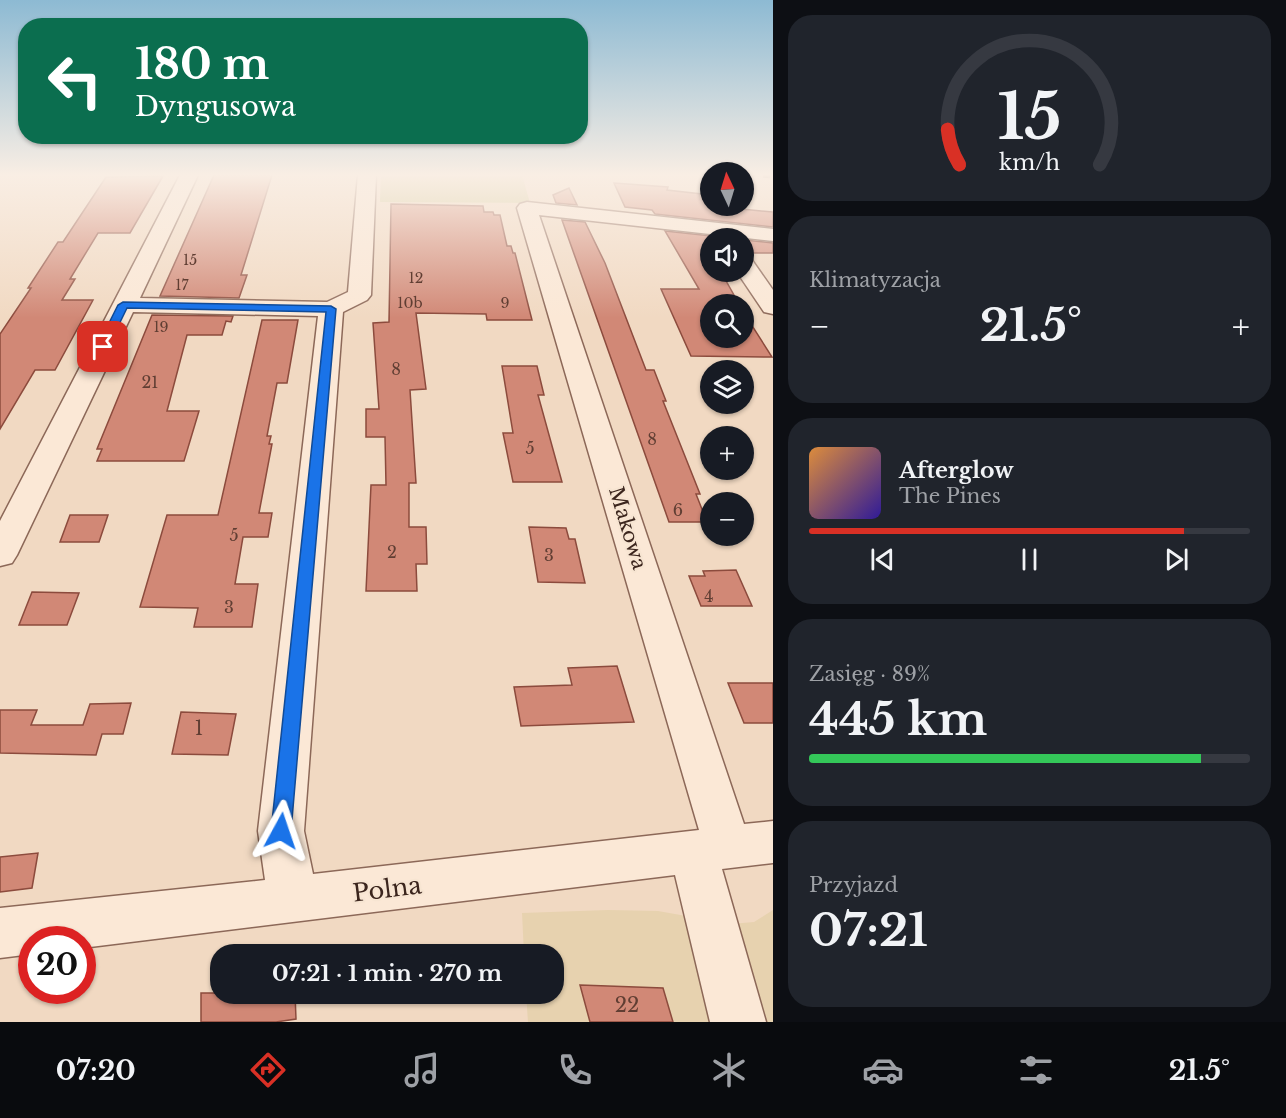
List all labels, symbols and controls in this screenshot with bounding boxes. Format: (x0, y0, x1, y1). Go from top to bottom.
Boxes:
text: 180 m (135, 38, 269, 90)
icon: left (36, 42, 114, 120)
text: 15 (997, 78, 1062, 156)
text: Dyngusowa (135, 90, 296, 123)
text: km/h (999, 150, 1060, 177)
north arrow (700, 162, 754, 216)
map controls (700, 162, 754, 546)
button: sound (700, 228, 754, 282)
house number: 15 (183, 251, 197, 269)
text: Klimatyzacja (809, 268, 941, 292)
house number: 12 (409, 269, 423, 287)
house number: 17 (175, 276, 190, 294)
house number: 10b (397, 294, 423, 312)
house number: 9 (500, 294, 510, 312)
button: search (700, 294, 754, 348)
text: 21.5° (980, 297, 1082, 353)
text: − (809, 306, 830, 347)
text: + (1232, 306, 1250, 347)
house number: 19 (153, 318, 169, 336)
pin (77, 321, 128, 372)
icon: arrive (86, 330, 119, 363)
house number: 8 (391, 359, 401, 379)
button: layers (700, 360, 754, 414)
house number: 21 (142, 372, 159, 392)
button: + (700, 426, 754, 480)
house number: 8 (647, 429, 657, 449)
house number: 5 (525, 438, 535, 458)
text: Afterglow (899, 457, 1014, 484)
street label: Makowa (604, 484, 652, 573)
text: The Pines (899, 484, 1001, 508)
button: − (700, 492, 754, 546)
house number: 6 (673, 500, 683, 520)
house number: 5 (229, 525, 239, 545)
house number: 2 (387, 542, 397, 562)
icon: previous (866, 543, 899, 576)
icon: pause (1013, 543, 1046, 576)
icon: next (1160, 543, 1193, 576)
house number: 3 (544, 545, 554, 565)
house number: 4 (704, 586, 714, 606)
house number: 3 (224, 597, 234, 617)
text: Zasięg · 89% (809, 662, 930, 686)
text: 445 km (809, 691, 987, 747)
house number: 1 (195, 716, 203, 740)
position arrow (249, 799, 313, 863)
street label: Polna (351, 870, 424, 908)
text: Przyjazd (809, 873, 898, 897)
text: 07:21 (809, 902, 928, 958)
speed limit sign: 20 (18, 926, 96, 1004)
text: 07:21 · 1 min · 270 m (272, 960, 502, 987)
house number: 22 (615, 993, 639, 1017)
icon: directions (247, 1049, 289, 1091)
icon: music (401, 1049, 443, 1091)
icon: phone (554, 1049, 596, 1091)
icon: climate (708, 1049, 750, 1091)
icon: car (862, 1049, 904, 1091)
icon: filters (1015, 1049, 1057, 1091)
text: 07:20 (56, 1054, 136, 1087)
text: 21.5° (1169, 1054, 1230, 1087)

